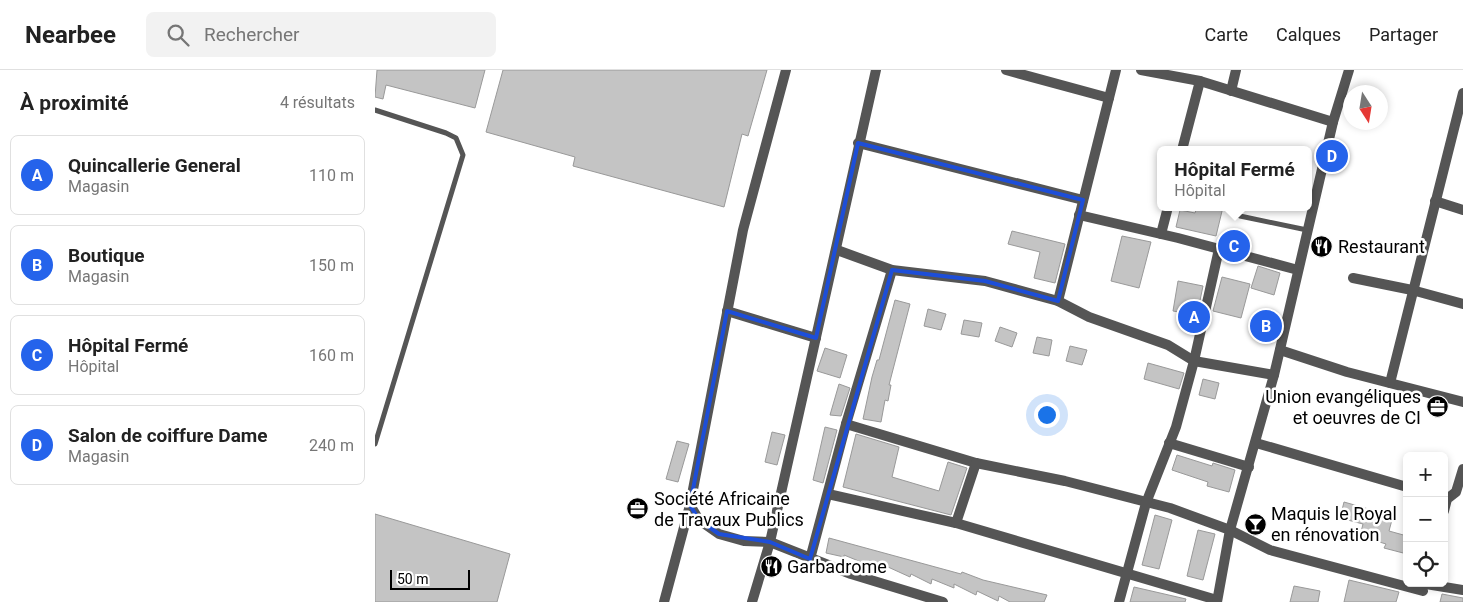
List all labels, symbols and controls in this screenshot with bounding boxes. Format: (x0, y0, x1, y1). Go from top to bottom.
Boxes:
search box (146, 12, 496, 57)
text: Nearbee (25, 21, 116, 49)
icon: search (164, 21, 192, 49)
text: Rechercher (204, 23, 299, 46)
text: Carte (1205, 24, 1248, 45)
text: Calques (1276, 24, 1341, 45)
text: Partager (1369, 24, 1438, 45)
north arrow (1343, 85, 1388, 130)
text: À proximité (20, 91, 129, 115)
text: 4 résultats (280, 93, 355, 112)
pin: D (1316, 137, 1348, 175)
popup (1157, 146, 1312, 211)
text: Quincallerie General (68, 154, 241, 177)
text: Hôpital Fermé (1174, 158, 1295, 181)
text: A (32, 166, 42, 185)
text: 110 m (309, 166, 354, 185)
text: Magasin (68, 177, 129, 196)
text: Hôpital (1174, 181, 1226, 200)
pin: C (1218, 227, 1250, 265)
restaurant icon: Restaurant (1310, 235, 1334, 259)
place label: Restaurant (1338, 236, 1425, 257)
text: Boutique (68, 244, 145, 267)
text: B (32, 256, 42, 275)
text: 150 m (309, 256, 354, 275)
text: Magasin (68, 267, 129, 286)
pin: A (1178, 298, 1210, 336)
pin: B (1250, 307, 1282, 345)
text: Hôpital Fermé (68, 334, 188, 357)
text: C (32, 346, 42, 365)
text: 160 m (309, 346, 354, 365)
text: Hôpital (68, 357, 119, 376)
place label: Union evangéliques et oeuvres de CI (1265, 386, 1421, 428)
office icon: Union evangéliques et oeuvres de CI (1425, 395, 1449, 419)
your location (1034, 402, 1060, 428)
text: Salon de coiffure Dame (68, 424, 268, 447)
text: D (32, 436, 42, 455)
text: 240 m (309, 436, 354, 455)
text: Magasin (68, 447, 129, 466)
map controls (1403, 452, 1448, 587)
button: + (1403, 452, 1448, 497)
place label: Société Africaine de Travaux Publics (654, 488, 804, 530)
office icon: Société Africaine de Travaux Publics (626, 497, 650, 521)
button: − (1403, 497, 1448, 542)
place label: Maquis le Royal en rénovation (1271, 503, 1397, 545)
bar icon: Maquis le Royal en rénovation (1243, 512, 1267, 536)
button: locate (1403, 542, 1448, 587)
restaurant icon: Garbadrome (759, 555, 783, 579)
place label: Garbadrome (787, 556, 887, 577)
scale bar (390, 567, 470, 590)
text: 50 m (397, 571, 429, 587)

